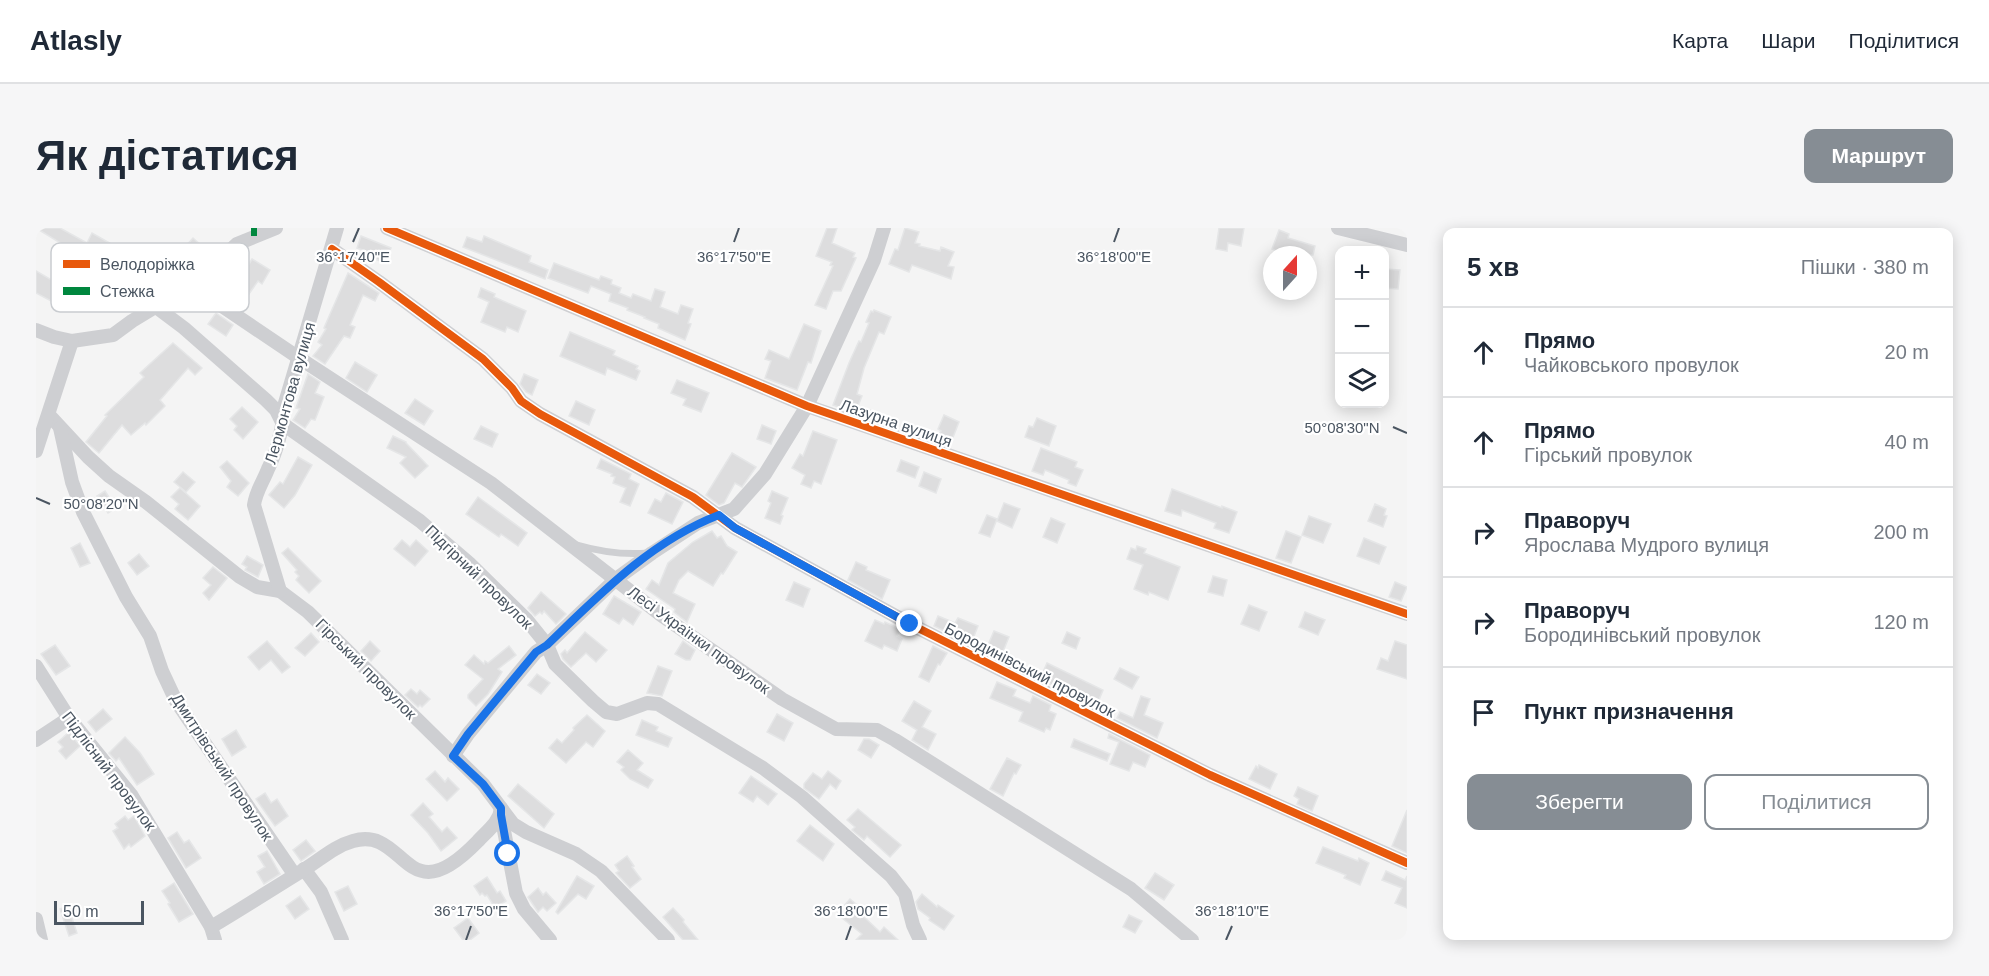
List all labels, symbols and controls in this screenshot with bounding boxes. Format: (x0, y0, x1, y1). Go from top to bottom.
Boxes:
text: Atlasly (30, 25, 122, 56)
text: Карта (1672, 29, 1728, 52)
text: Шари (1761, 29, 1816, 52)
text: Поділитися (1849, 29, 1959, 52)
button: Маршрут (1804, 129, 1953, 183)
text: Як дістатися (36, 132, 299, 179)
legend (51, 243, 249, 312)
north arrow (1263, 246, 1317, 300)
map controls (1335, 246, 1389, 408)
button: + (1335, 246, 1389, 300)
text: 36°17'40"E (316, 248, 390, 265)
text: 36°17'50"E (697, 248, 771, 265)
text: 36°18'00"E (1077, 248, 1151, 265)
text: 5 хв (1467, 252, 1519, 282)
text: Велодоріжка (100, 256, 195, 273)
text: Пішки · 380 m (1801, 256, 1929, 278)
text: Стежка (100, 283, 154, 300)
button: − (1335, 300, 1389, 354)
street label: Лермонтова вулиця (262, 320, 318, 466)
text: Прямо (1524, 328, 1595, 353)
icon: ahead (1467, 336, 1500, 369)
text: 20 m (1885, 341, 1929, 363)
button: layers (1335, 354, 1389, 408)
text: Чайковського провулок (1524, 354, 1739, 376)
street label: Лазурна вулиця (838, 396, 954, 450)
text: Прямо (1524, 418, 1595, 443)
text: 50°08'30"N (1304, 419, 1380, 436)
icon: ahead (1467, 426, 1500, 459)
text: 40 m (1885, 431, 1929, 453)
text: Гірський провулок (1524, 444, 1692, 466)
text: 50°08'20"N (63, 495, 139, 512)
text: Праворуч (1524, 508, 1630, 533)
icon: right (1467, 516, 1500, 549)
text: 200 m (1873, 521, 1929, 543)
street label: Підгірний провулок (422, 522, 537, 633)
text: Ярослава Мудрого вулиця (1524, 534, 1769, 556)
street label: Лесі Українки провулок (625, 583, 774, 698)
text: Праворуч (1524, 598, 1630, 623)
icon: right (1467, 606, 1500, 639)
route end (896, 610, 922, 636)
text: 120 m (1873, 611, 1929, 633)
street label: Гірський провулок (312, 615, 420, 723)
street label: Бородинівський провулок (942, 619, 1119, 721)
text: Бородинівський провулок (1524, 624, 1760, 646)
street label: Дмитрівський провулок (168, 690, 277, 845)
icon: arrive (1467, 696, 1500, 729)
text: Пункт призначення (1524, 699, 1734, 724)
street label: Підлісний провулок (59, 708, 160, 834)
button: Зберегти (1467, 774, 1692, 830)
button: Поділитися (1704, 774, 1929, 830)
route start (494, 840, 520, 866)
scale bar (54, 898, 144, 926)
text: 36°17'50"E (434, 902, 508, 919)
text: 36°18'00"E (814, 902, 888, 919)
text: 36°18'10"E (1195, 902, 1269, 919)
text: 50 m (63, 903, 99, 920)

